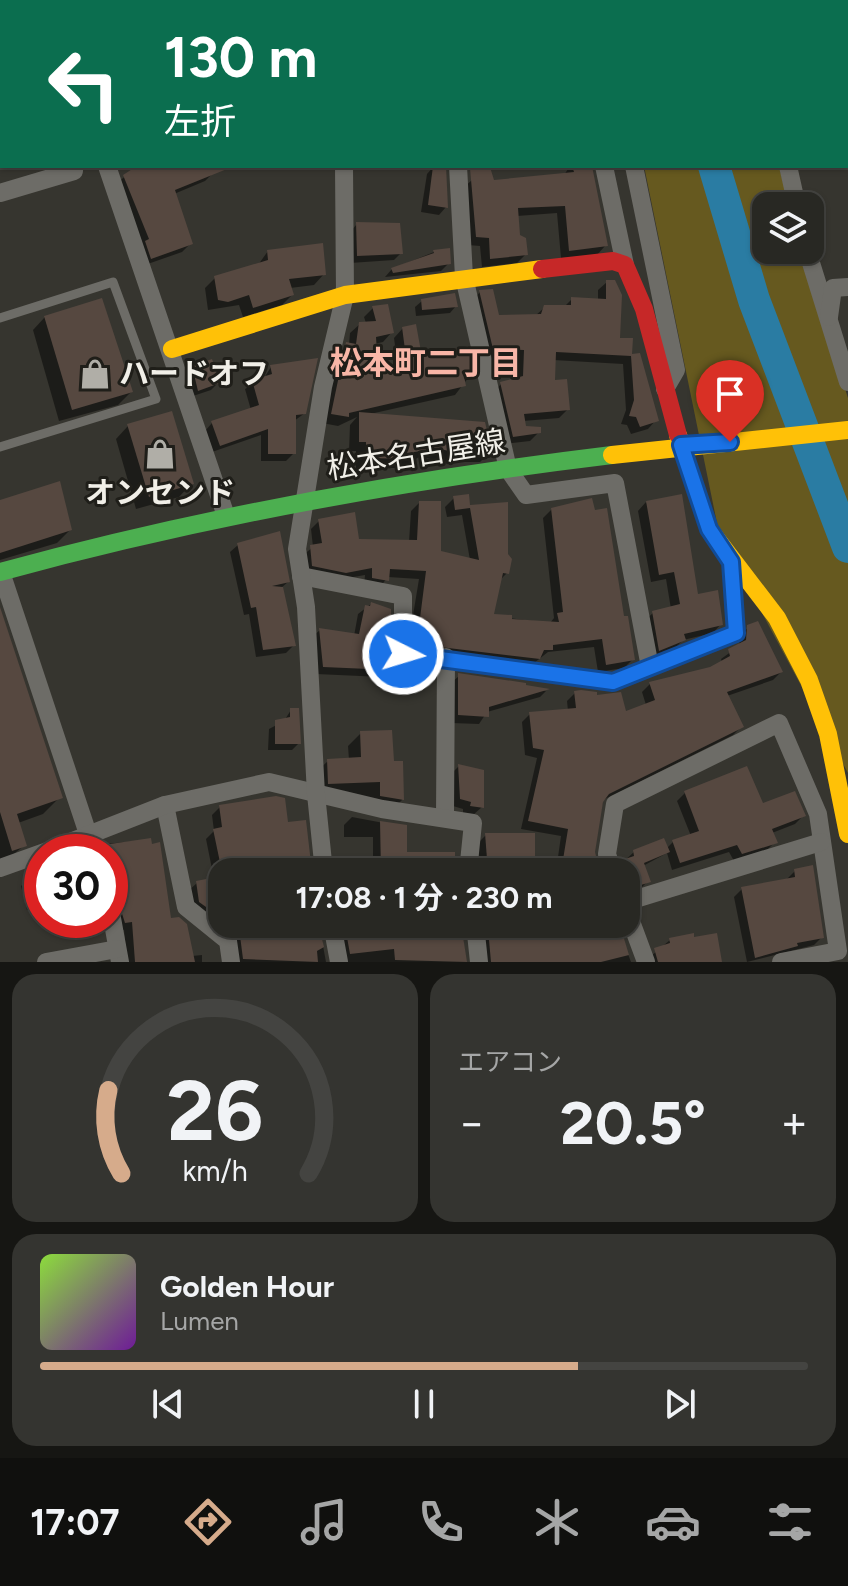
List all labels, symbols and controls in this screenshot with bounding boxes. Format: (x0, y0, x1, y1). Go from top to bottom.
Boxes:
text: 130 m (164, 24, 317, 91)
icon: left (32, 32, 136, 136)
text: 左折 (164, 100, 236, 143)
map controls (752, 192, 824, 264)
button: layers (752, 192, 824, 264)
district label: 松本町二丁目 (330, 344, 522, 382)
place label: ハードオフ (119, 355, 269, 392)
shop icon: ハードオフ (78, 357, 112, 391)
pin (696, 360, 764, 442)
icon: arrive (708, 372, 752, 416)
street label: 松本名古屋線 (324, 422, 508, 487)
shop icon: オンセンド (143, 437, 177, 471)
place label: オンセンド (85, 474, 235, 511)
position arrow (361, 612, 445, 696)
speed limit sign: 30 (24, 834, 128, 938)
text: 17:08 · 1 分 · 230 m (296, 879, 552, 916)
text: エアコン (458, 1046, 562, 1078)
text: 26 (167, 1061, 263, 1161)
text: 20.5° (560, 1087, 706, 1159)
text: − (458, 1096, 485, 1149)
text: + (781, 1096, 808, 1149)
text: km/h (182, 1154, 248, 1188)
text: Golden Hour (160, 1268, 334, 1305)
text: Lumen (160, 1305, 239, 1337)
icon: previous (146, 1382, 190, 1426)
icon: pause (402, 1382, 446, 1426)
icon: next (658, 1382, 702, 1426)
icon: directions (180, 1494, 236, 1550)
icon: music (296, 1494, 352, 1550)
icon: phone (413, 1494, 469, 1550)
icon: climate (529, 1494, 585, 1550)
icon: car (645, 1494, 701, 1550)
icon: filters (762, 1494, 818, 1550)
text: 17:07 (30, 1501, 120, 1544)

